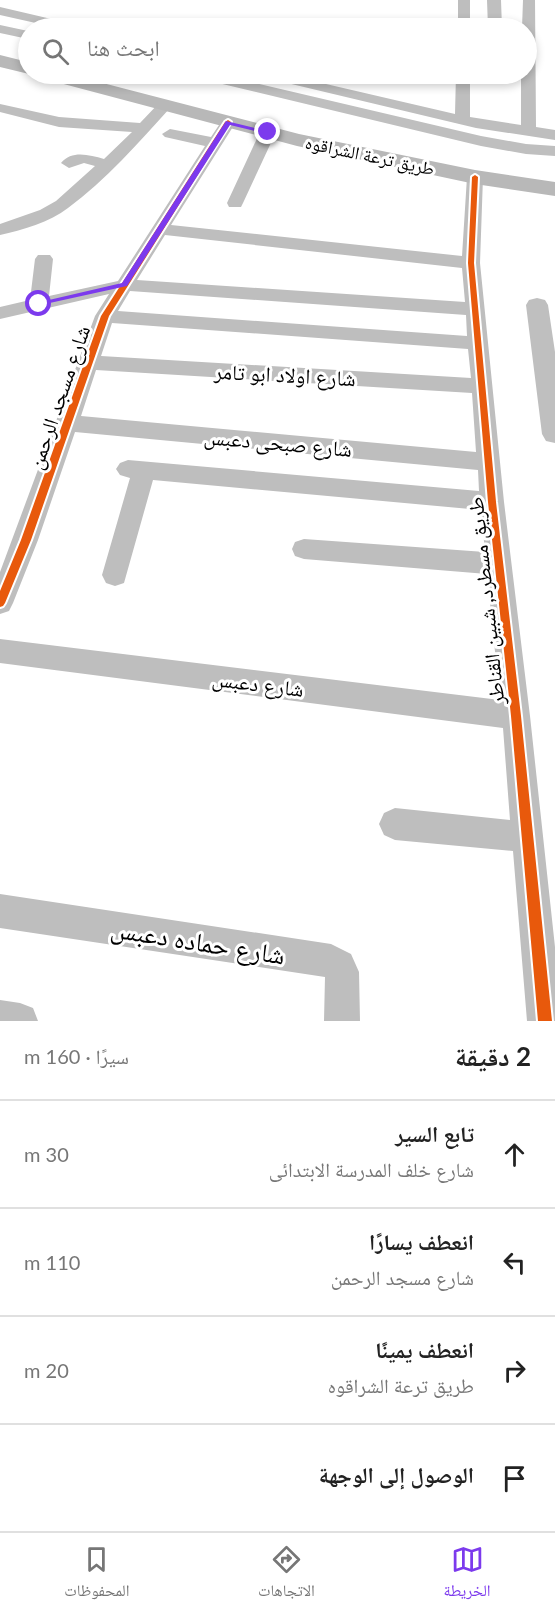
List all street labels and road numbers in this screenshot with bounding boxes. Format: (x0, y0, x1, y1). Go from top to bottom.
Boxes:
street label: طريق ترعة الشراقوه (303, 131, 437, 180)
street label: شارع مسجد الرحمن (22, 322, 96, 473)
street label: شارع اولاد ابو تامر (213, 358, 356, 392)
street label: شارع صبحى دعبس (203, 423, 353, 463)
street label: طريق مسطرد, شبين القناطر (462, 496, 510, 707)
street label: شارع دعبس (211, 665, 305, 703)
street label: شارع حماده دعبس (108, 911, 287, 972)

